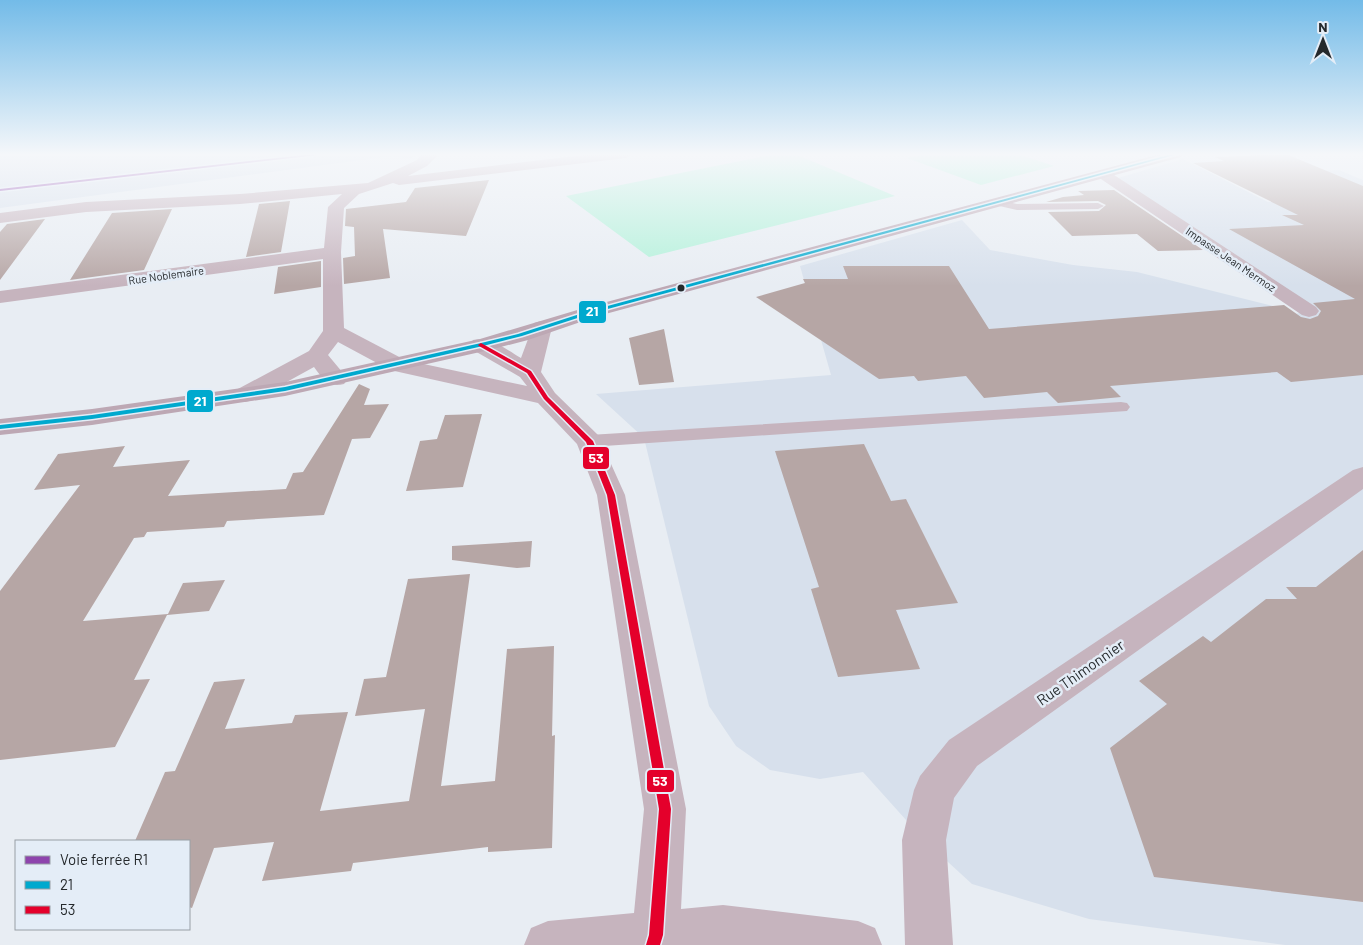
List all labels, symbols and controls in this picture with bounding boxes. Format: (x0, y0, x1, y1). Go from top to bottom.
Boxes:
north arrow (1298, 15, 1348, 65)
text: N (1318, 18, 1328, 35)
street label: Impasse Jean Mermoz (1184, 224, 1279, 294)
street label: Rue Noblemaire (128, 263, 205, 287)
unlabelled marker (676, 283, 686, 293)
line badge: 21 (578, 300, 607, 324)
text: 21 (586, 302, 598, 319)
line badge: 21 (186, 389, 214, 413)
text: 21 (194, 392, 206, 409)
line badge: 53 (582, 446, 610, 470)
text: 53 (588, 449, 604, 466)
street label: Rue Thimonnier (1033, 635, 1128, 709)
line badge: 53 (646, 769, 675, 793)
text: 53 (652, 772, 668, 789)
legend (15, 840, 190, 930)
text: Voie ferrée R1 (60, 850, 148, 868)
text: 21 (60, 875, 73, 893)
text: 53 (60, 900, 75, 918)

